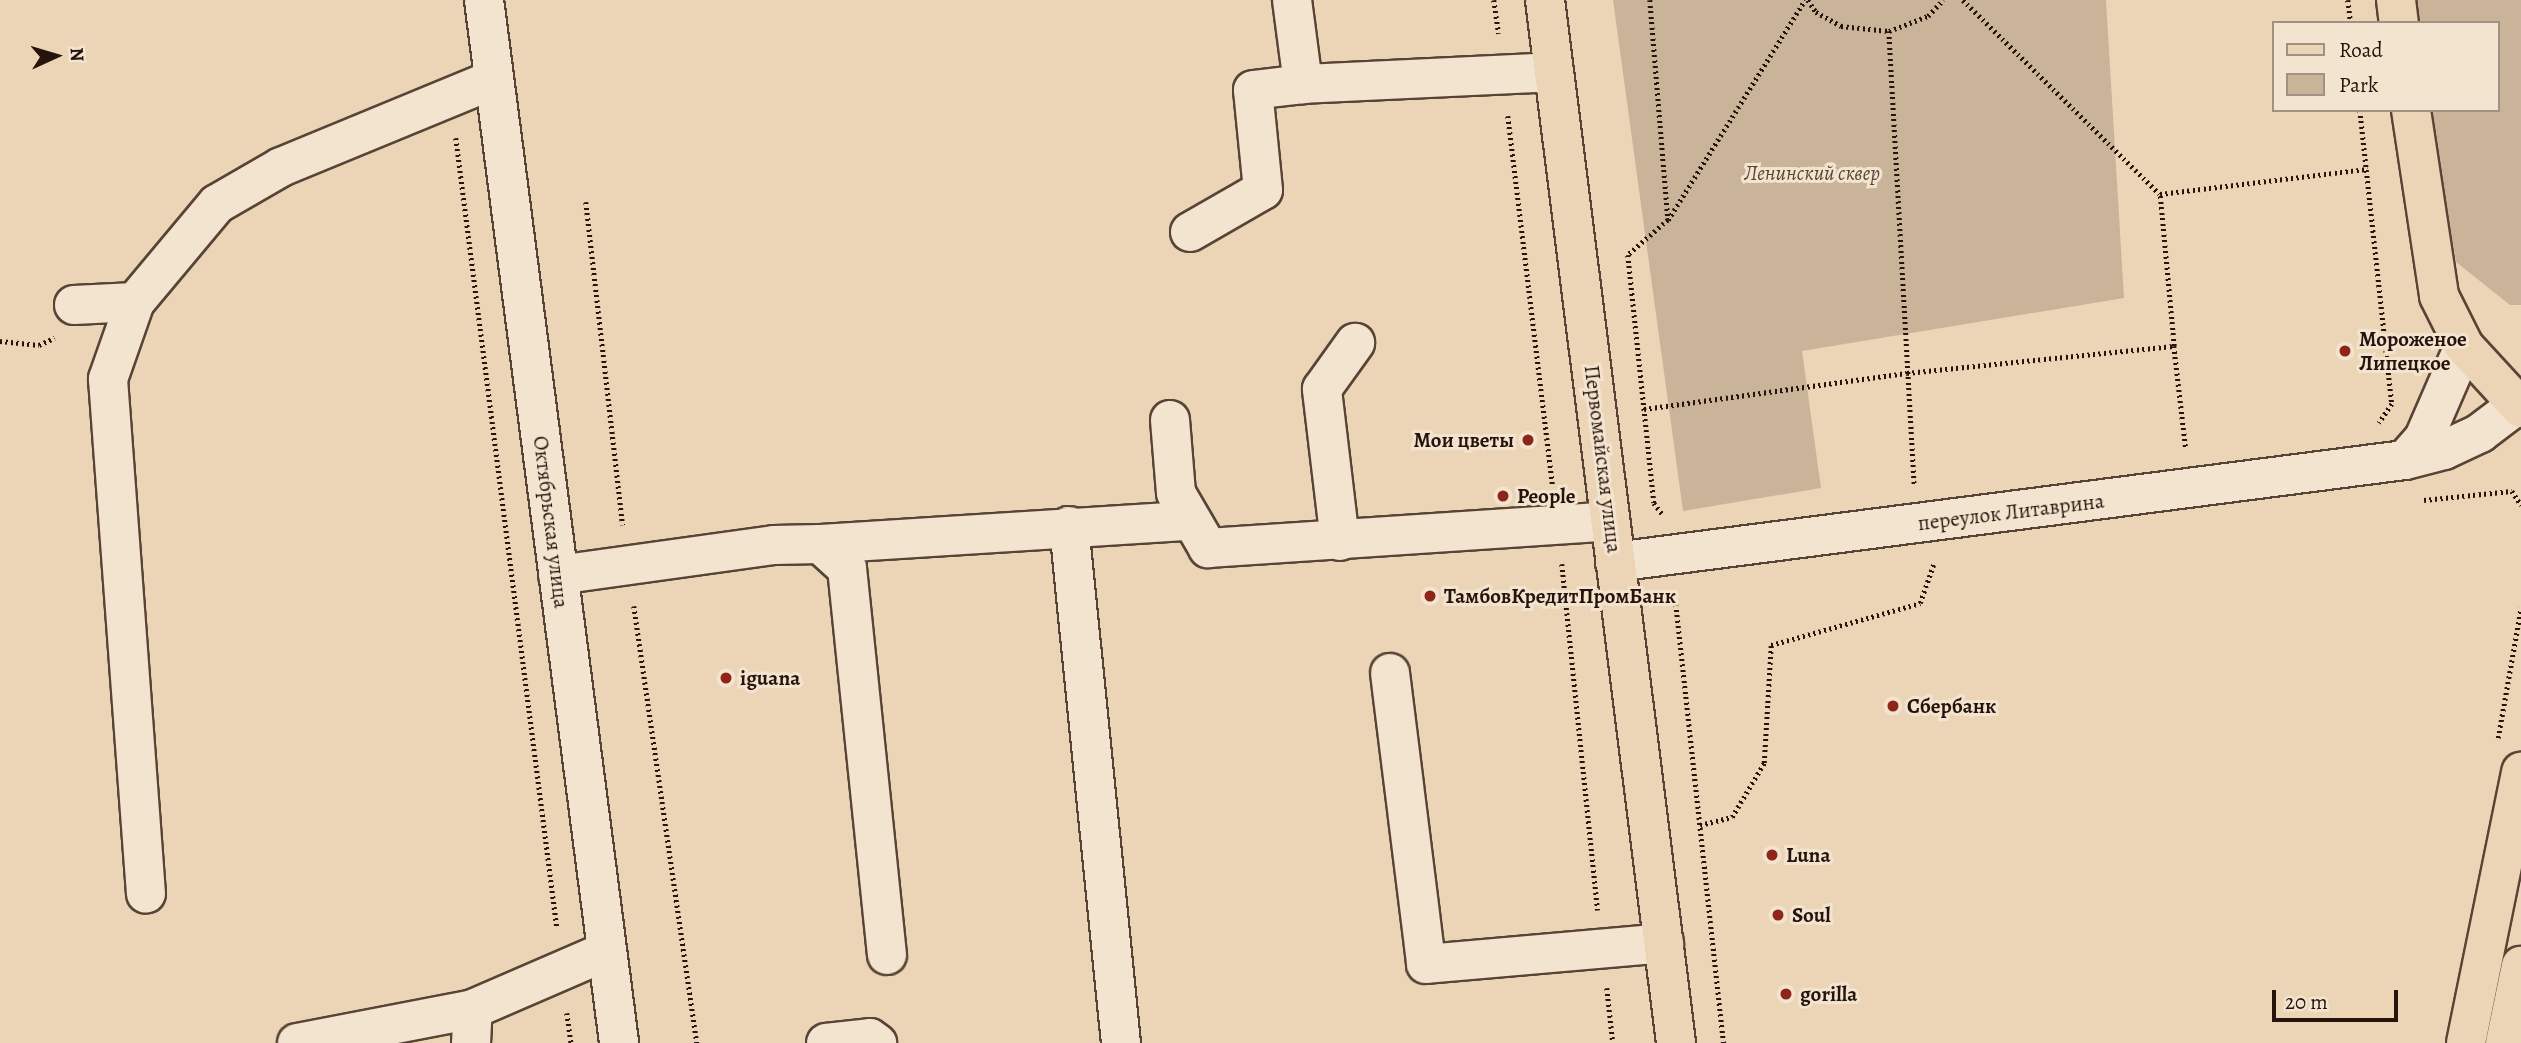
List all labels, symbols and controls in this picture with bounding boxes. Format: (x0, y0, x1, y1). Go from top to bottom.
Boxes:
north arrow (21, 21, 91, 91)
legend (2272, 21, 2500, 112)
text: Road (2339, 36, 2383, 64)
text: N (63, 47, 90, 62)
text: Park (2339, 71, 2378, 99)
park label: Ленинский сквер (1744, 160, 1880, 186)
place label: Мороженое Липецкое (2359, 326, 2467, 376)
marker: Мороженое Липецкое (2337, 343, 2353, 359)
street label: Первомайская улица (1579, 364, 1627, 554)
place label: Мои цветы (1413, 427, 1514, 453)
marker: Мои цветы (1520, 432, 1536, 448)
street label: Октябрьская улица (528, 434, 574, 610)
place label: People (1517, 483, 1575, 509)
marker: People (1495, 488, 1511, 504)
street label: переулок Литаврина (1916, 488, 2106, 536)
place label: ТамбовКредитПромБанк (1444, 583, 1676, 609)
marker: ТамбовКредитПромБанк (1422, 588, 1438, 604)
place label: iguana (740, 665, 800, 691)
marker: iguana (718, 670, 734, 686)
place label: Сбербанк (1907, 693, 1996, 719)
marker: Сбербанк (1885, 698, 1901, 714)
place label: Luna (1786, 842, 1831, 868)
marker: Luna (1764, 847, 1780, 863)
place label: Soul (1792, 902, 1831, 928)
marker: Soul (1770, 907, 1786, 923)
scale bar (2276, 976, 2402, 1020)
place label: gorilla (1800, 981, 1857, 1007)
marker: gorilla (1778, 986, 1794, 1002)
text: 20 m (2285, 988, 2328, 1016)

